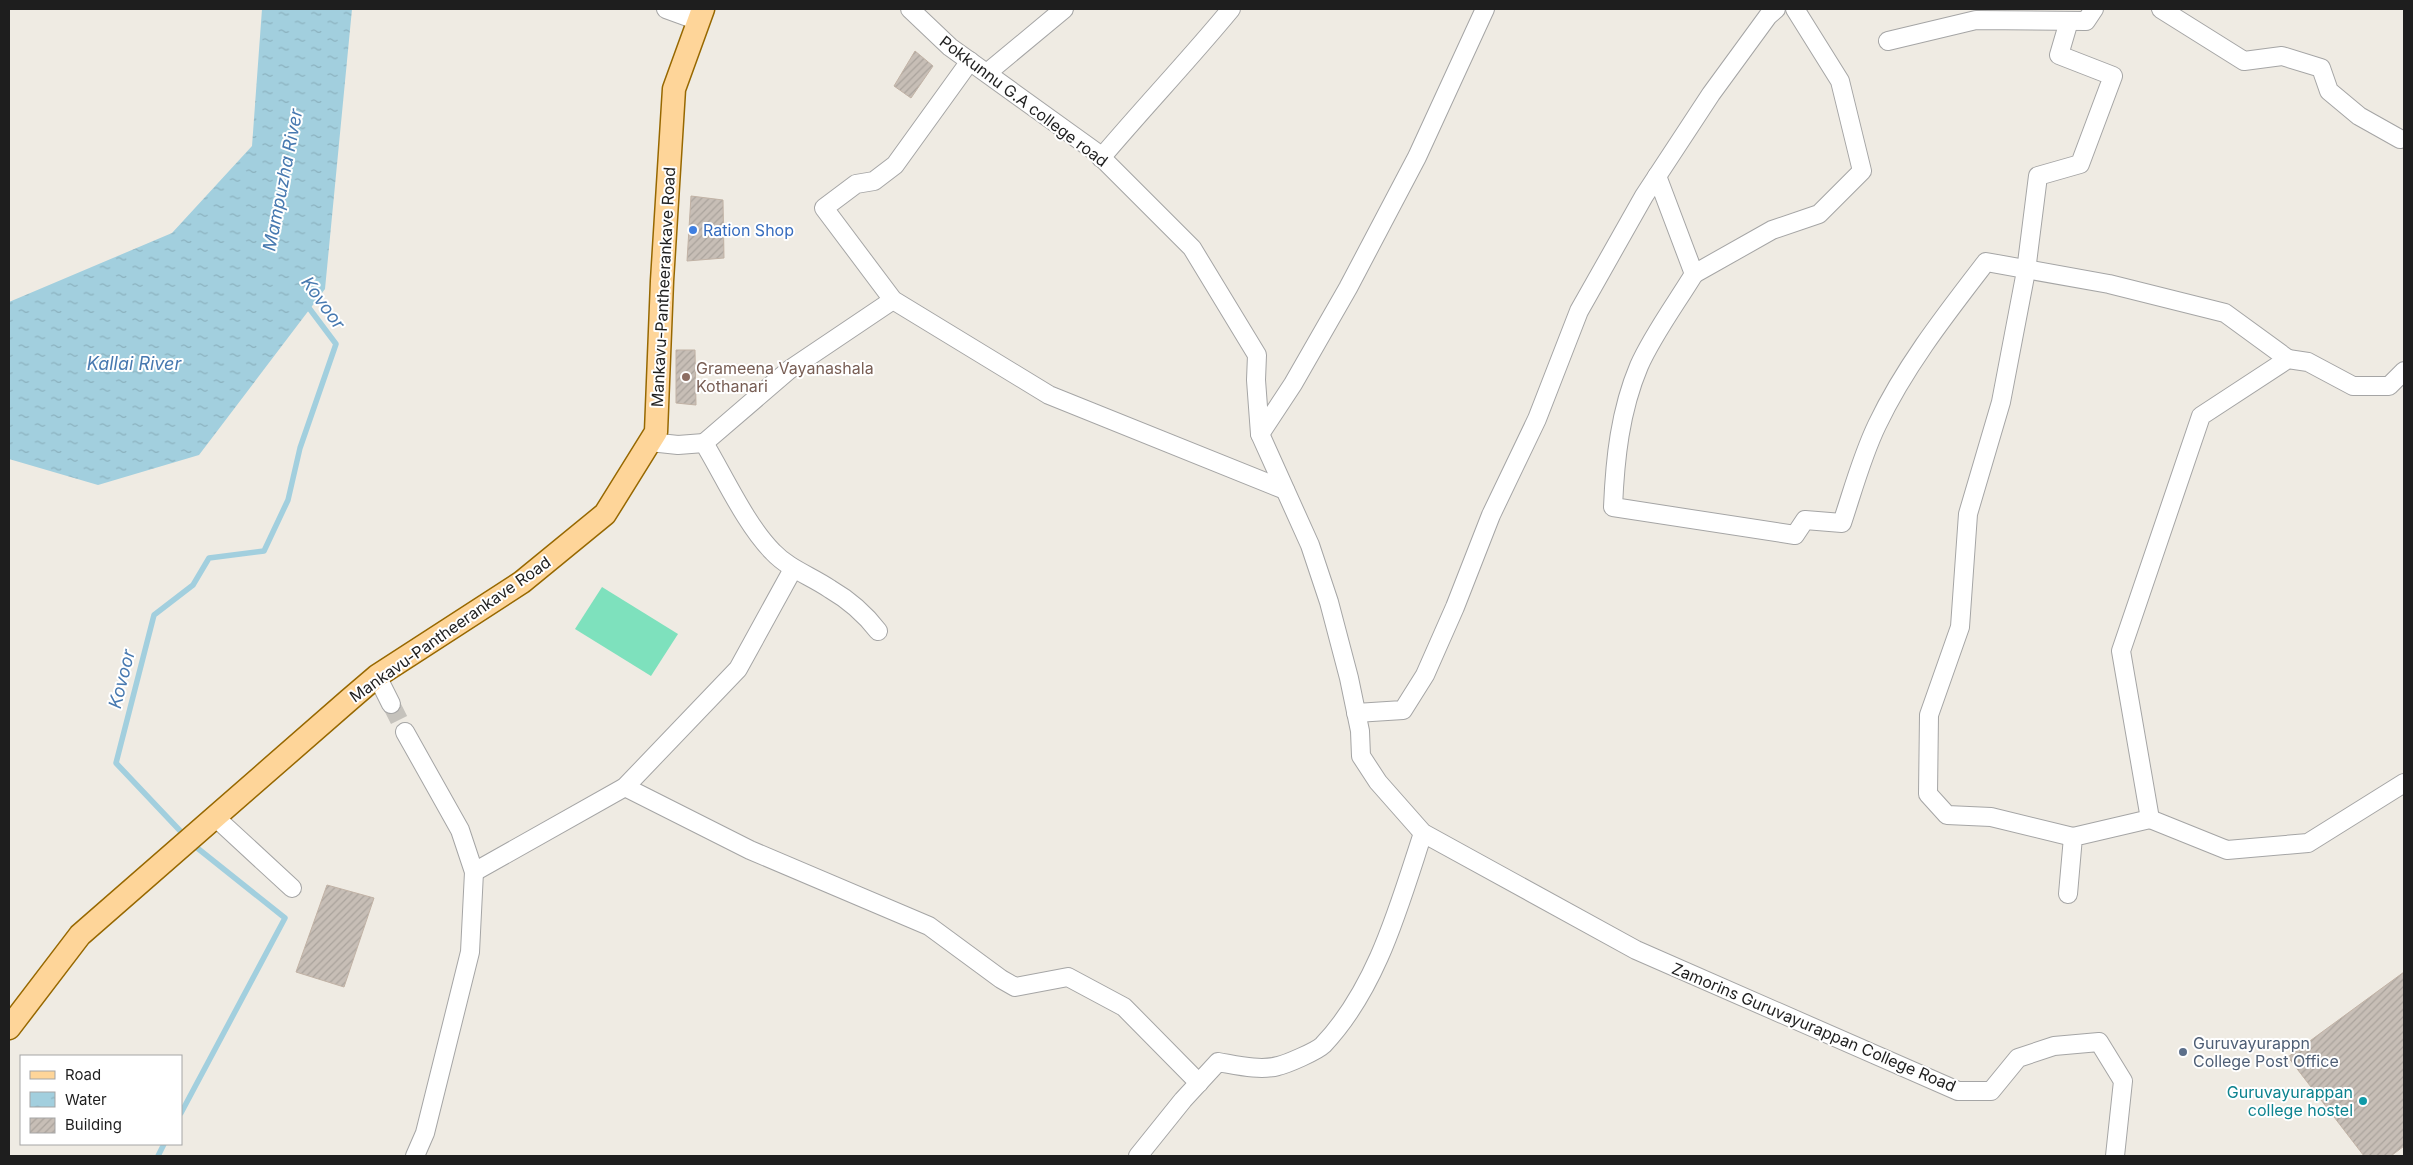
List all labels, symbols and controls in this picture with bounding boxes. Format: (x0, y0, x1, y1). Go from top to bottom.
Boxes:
street label: Pokkunnu G.A college road (936, 31, 1112, 171)
water label: Mampuzha River (258, 106, 307, 253)
street label: Mankavu-Pantheerankave Road (647, 166, 679, 408)
place label: Ration Shop (703, 220, 794, 240)
marker: Ration Shop (687, 224, 699, 236)
water label: Kovoor (297, 272, 350, 334)
water label: Kallai River (87, 353, 182, 374)
place label: Grameena Vayanashala Kothanari (696, 358, 874, 396)
marker: Grameena Vayanashala Kothanari (680, 371, 692, 383)
street label: Mankavu-Pantheerankave Road (346, 552, 554, 706)
water label: Kovoor (104, 646, 139, 711)
street label: Zamorins Guruvayurappan College Road (1669, 958, 1959, 1096)
place label: Guruvayurappn College Post Office (2193, 1033, 2339, 1071)
marker: Guruvayurappn College Post Office (2177, 1046, 2189, 1058)
legend (20, 1055, 182, 1145)
text: Road (65, 1065, 101, 1084)
place label: Guruvayurappan college hostel (2227, 1082, 2353, 1120)
text: Water (65, 1090, 107, 1109)
marker: Guruvayurappan college hostel (2357, 1095, 2369, 1107)
text: Building (65, 1115, 122, 1134)

